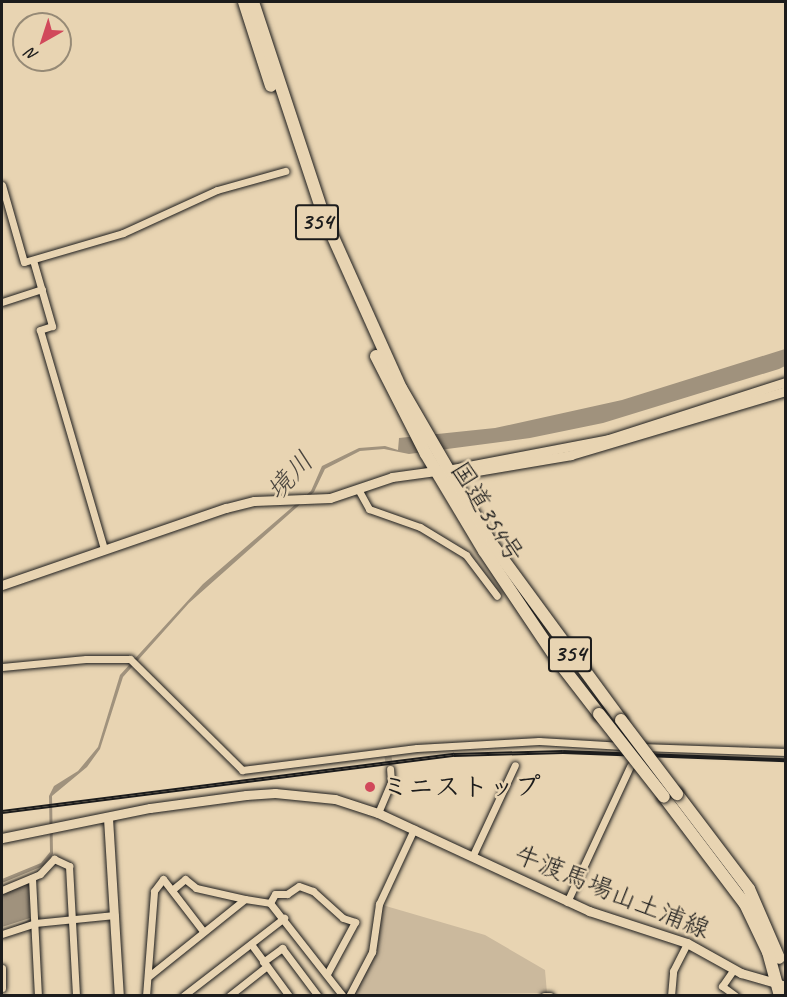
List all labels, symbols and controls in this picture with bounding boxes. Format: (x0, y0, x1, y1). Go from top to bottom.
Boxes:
north arrow (12, 12, 72, 72)
text: N (22, 44, 42, 65)
road number: 354 (294, 201, 340, 243)
water label: 境川 (260, 445, 320, 507)
street label: 国道354号 (444, 456, 530, 568)
road number: 354 (548, 633, 592, 675)
place label: ミニストップ (382, 771, 538, 803)
marker: ミニストップ (363, 780, 377, 794)
street label: 牛渡馬場山土浦線 (510, 839, 714, 945)

